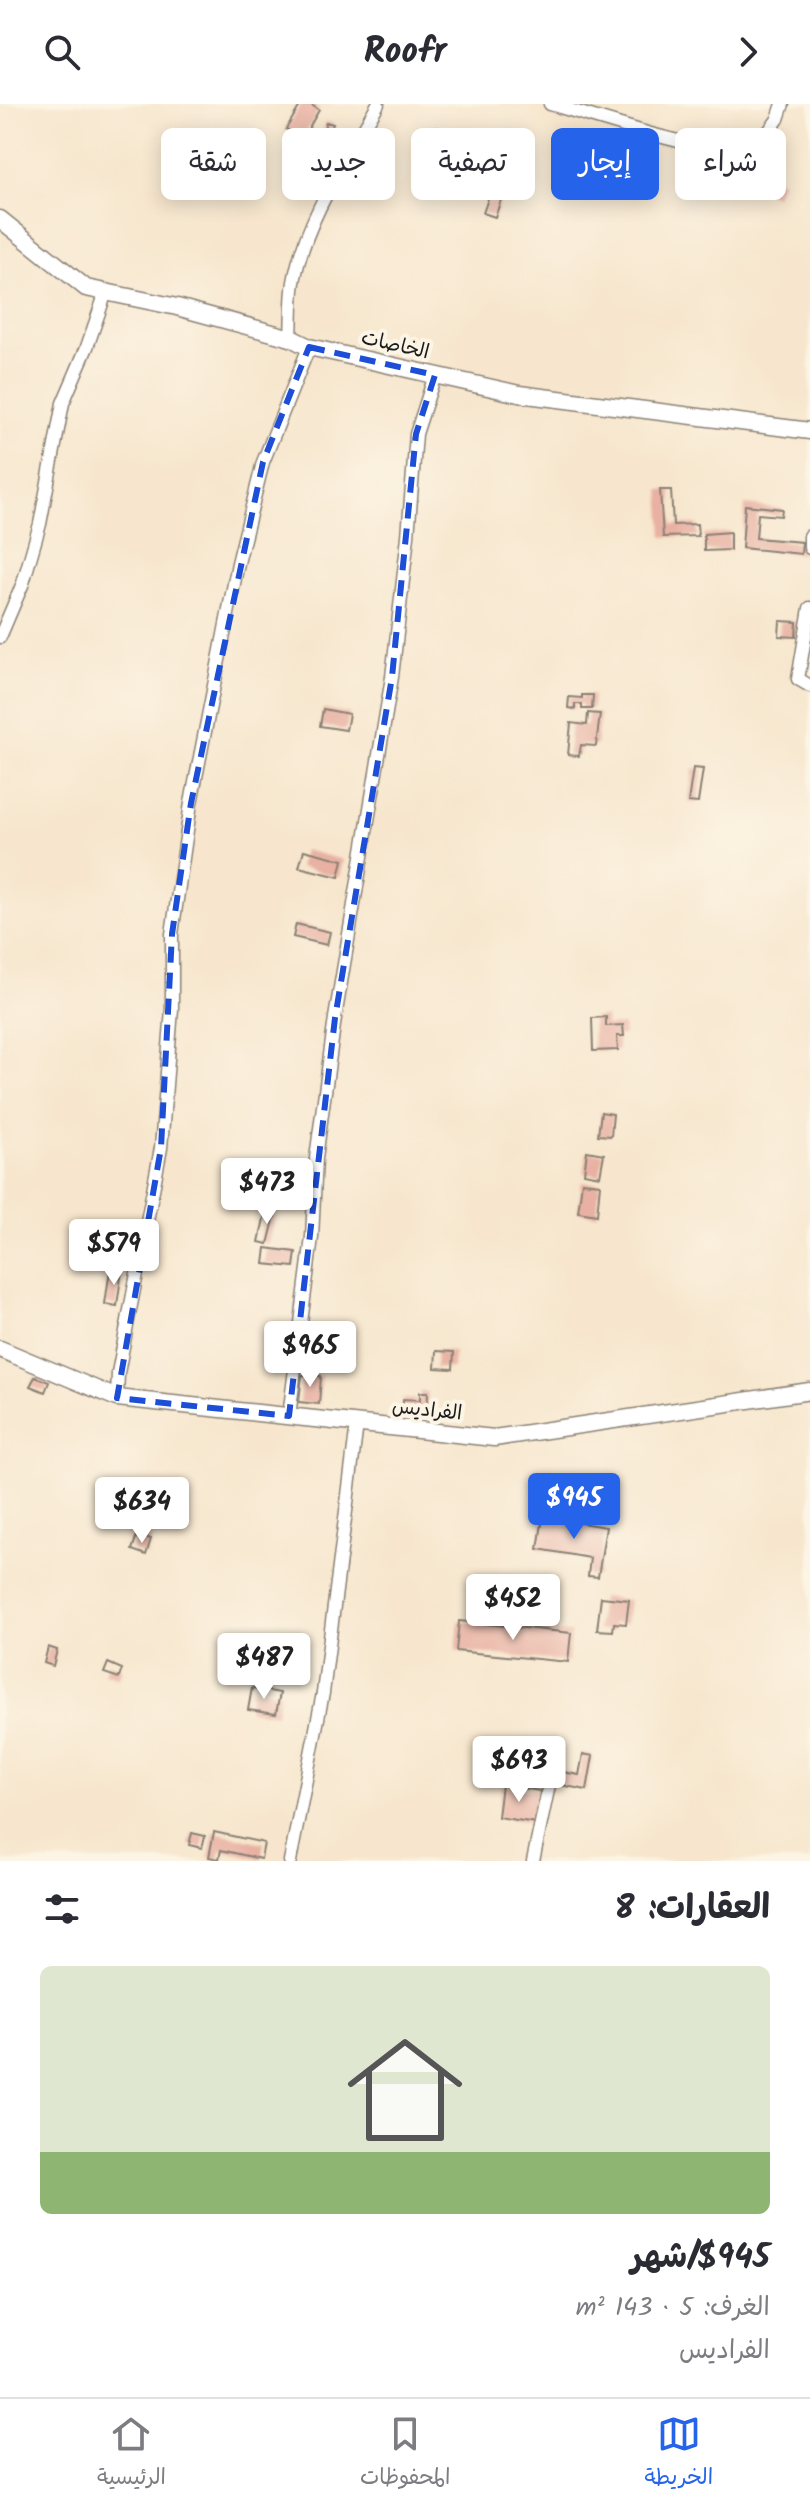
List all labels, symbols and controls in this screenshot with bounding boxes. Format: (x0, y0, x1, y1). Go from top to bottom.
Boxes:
text: Roofr (363, 24, 447, 81)
icon: search (40, 30, 84, 74)
icon: forward (726, 30, 770, 74)
chip: شقة (161, 128, 266, 200)
chip: جديد (282, 128, 395, 200)
chip: تصفية (411, 128, 535, 200)
chip: إيجار (551, 128, 659, 200)
chip: شراء (675, 128, 786, 200)
street label: الخاصات (358, 323, 432, 369)
pin: $473 (220, 1158, 314, 1226)
text: $473 (239, 1163, 295, 1205)
pin: $579 (67, 1219, 161, 1287)
text: $579 (87, 1224, 141, 1266)
pin: $965 (263, 1321, 357, 1389)
text: $965 (282, 1326, 338, 1368)
street label: الفراديس (390, 1391, 464, 1431)
pin: $945 (527, 1473, 621, 1541)
pin: $634 (95, 1477, 189, 1545)
text: $945 (546, 1478, 602, 1520)
text: $634 (113, 1482, 171, 1524)
pin: $452 (466, 1574, 560, 1642)
text: $452 (484, 1579, 542, 1621)
pin: $487 (217, 1633, 311, 1701)
text: $487 (235, 1638, 293, 1680)
pin: $693 (472, 1736, 566, 1804)
text: $693 (491, 1741, 547, 1783)
text: العقارات: 8 (615, 1882, 770, 1936)
icon: filters (40, 1887, 84, 1931)
icon: home (333, 2018, 477, 2162)
text: $945/شهر (631, 2231, 770, 2285)
text: الغرف: 5 · 143 m² (576, 2287, 770, 2329)
text: الفراديس (679, 2330, 770, 2372)
tab: الرئيسية (97, 2412, 166, 2496)
tab: المحفوظات (360, 2412, 451, 2496)
tab: الخريطة (644, 2412, 713, 2496)

